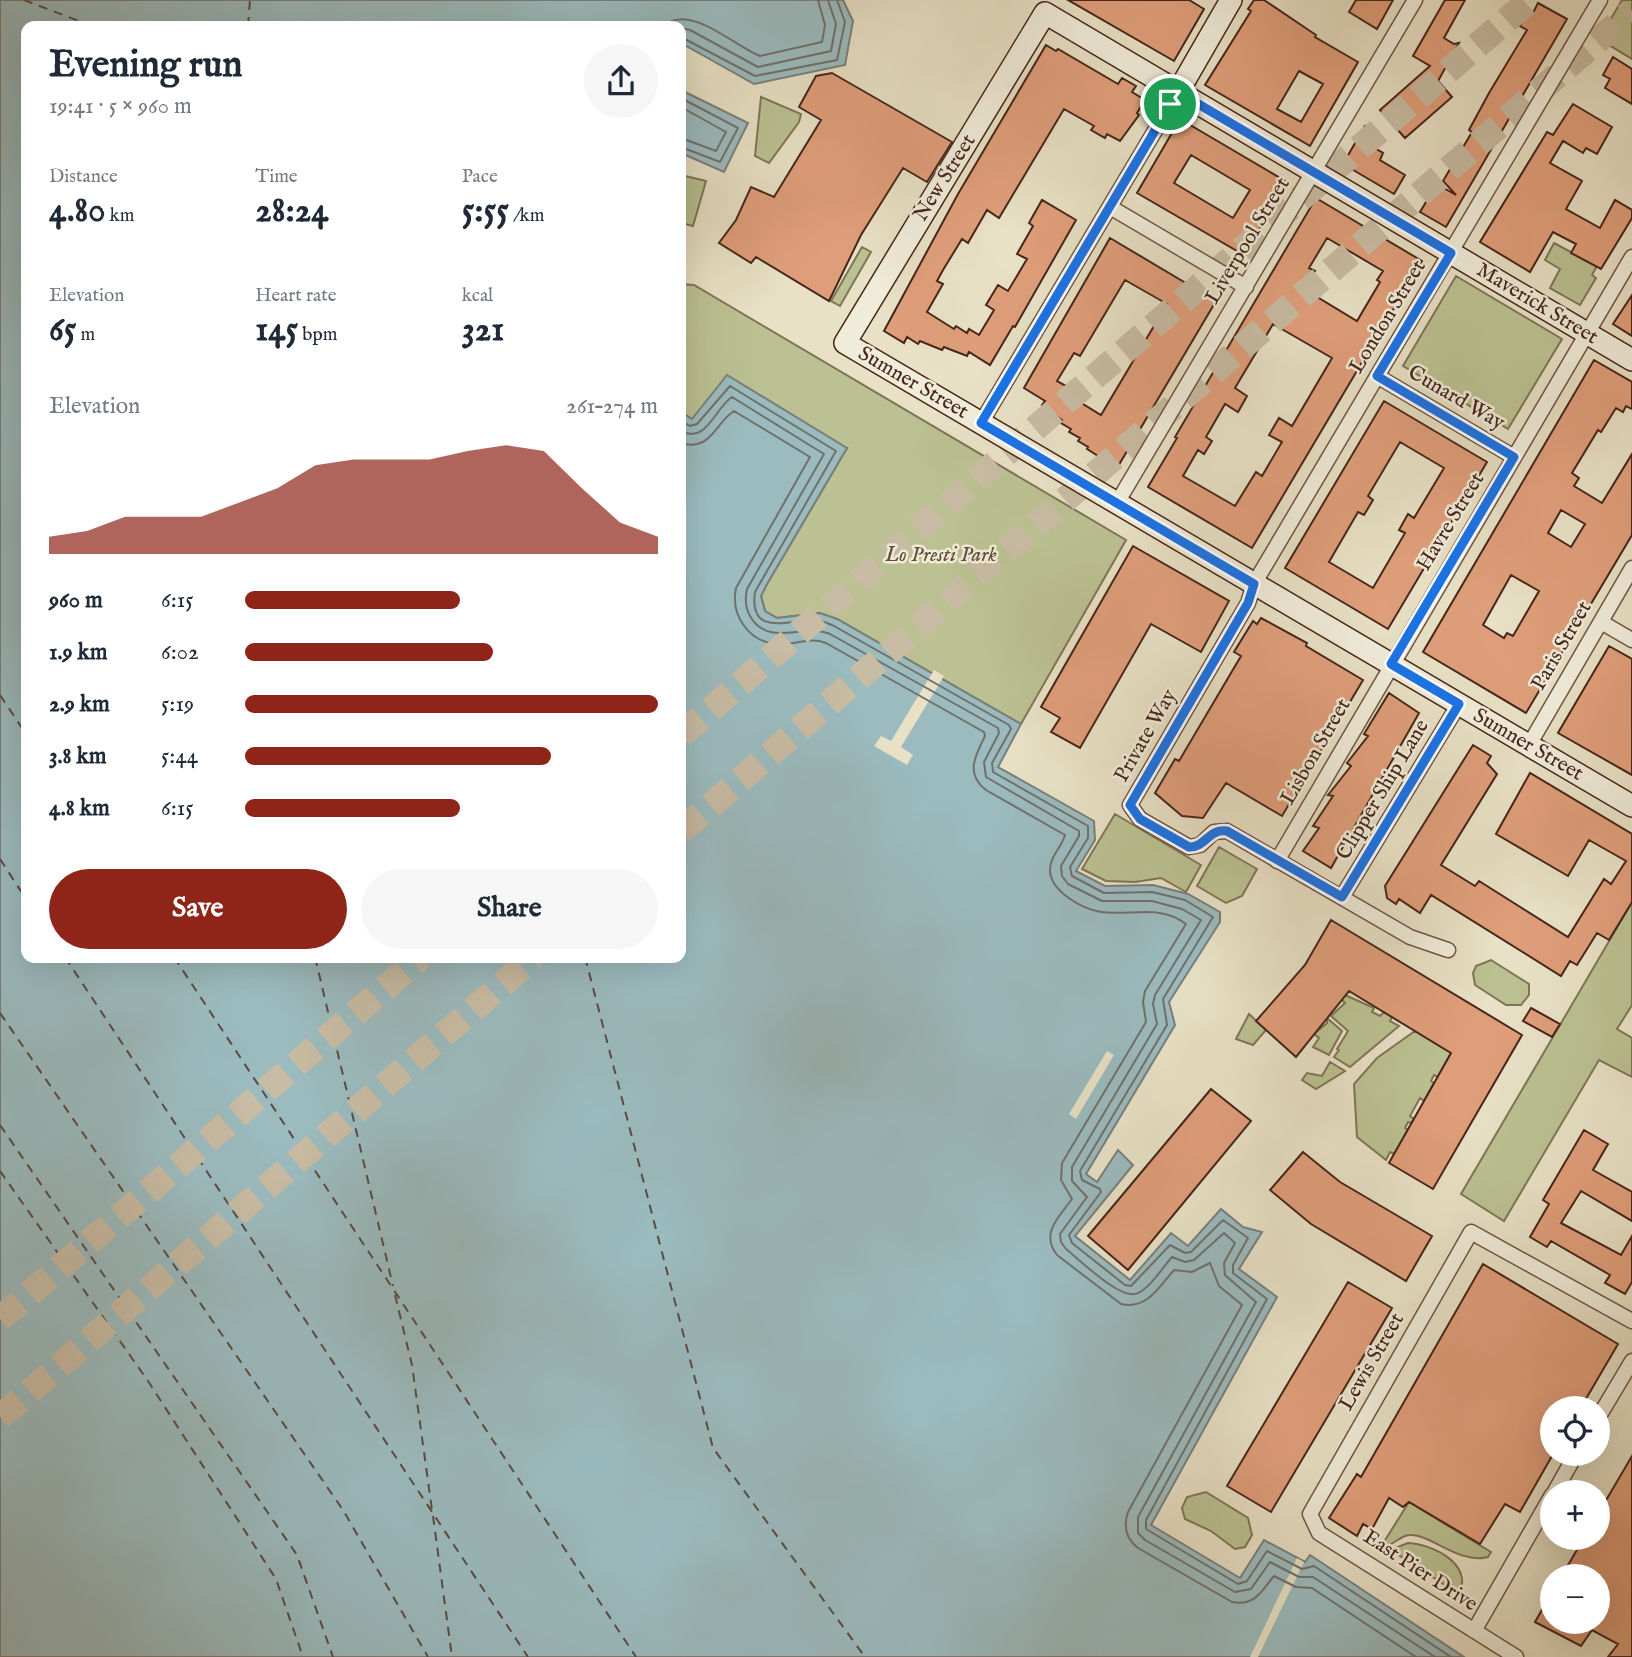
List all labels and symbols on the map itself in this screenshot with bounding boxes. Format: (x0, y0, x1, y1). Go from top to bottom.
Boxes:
pin (1140, 74, 1200, 134)
street label: New Street (908, 129, 982, 227)
street label: Liverpool Street (1199, 173, 1297, 309)
street label: London Street (1343, 255, 1433, 379)
street label: Maverick Street (1471, 257, 1603, 351)
street label: Sumner Street (853, 341, 973, 425)
street label: Cunard Way (1403, 359, 1510, 437)
street label: Havre Street (1411, 468, 1491, 576)
park label: Lo Presti Park (884, 542, 997, 569)
street label: Paris Street (1526, 597, 1598, 695)
street label: Private Way (1109, 684, 1184, 787)
street label: Lisbon Street (1275, 694, 1357, 810)
street label: Sumner Street (1468, 703, 1588, 787)
street label: Clipper Ship Lane (1330, 714, 1436, 865)
street label: Lewis Street (1333, 1308, 1411, 1416)
street label: East Pier Drive (1358, 1524, 1483, 1618)

